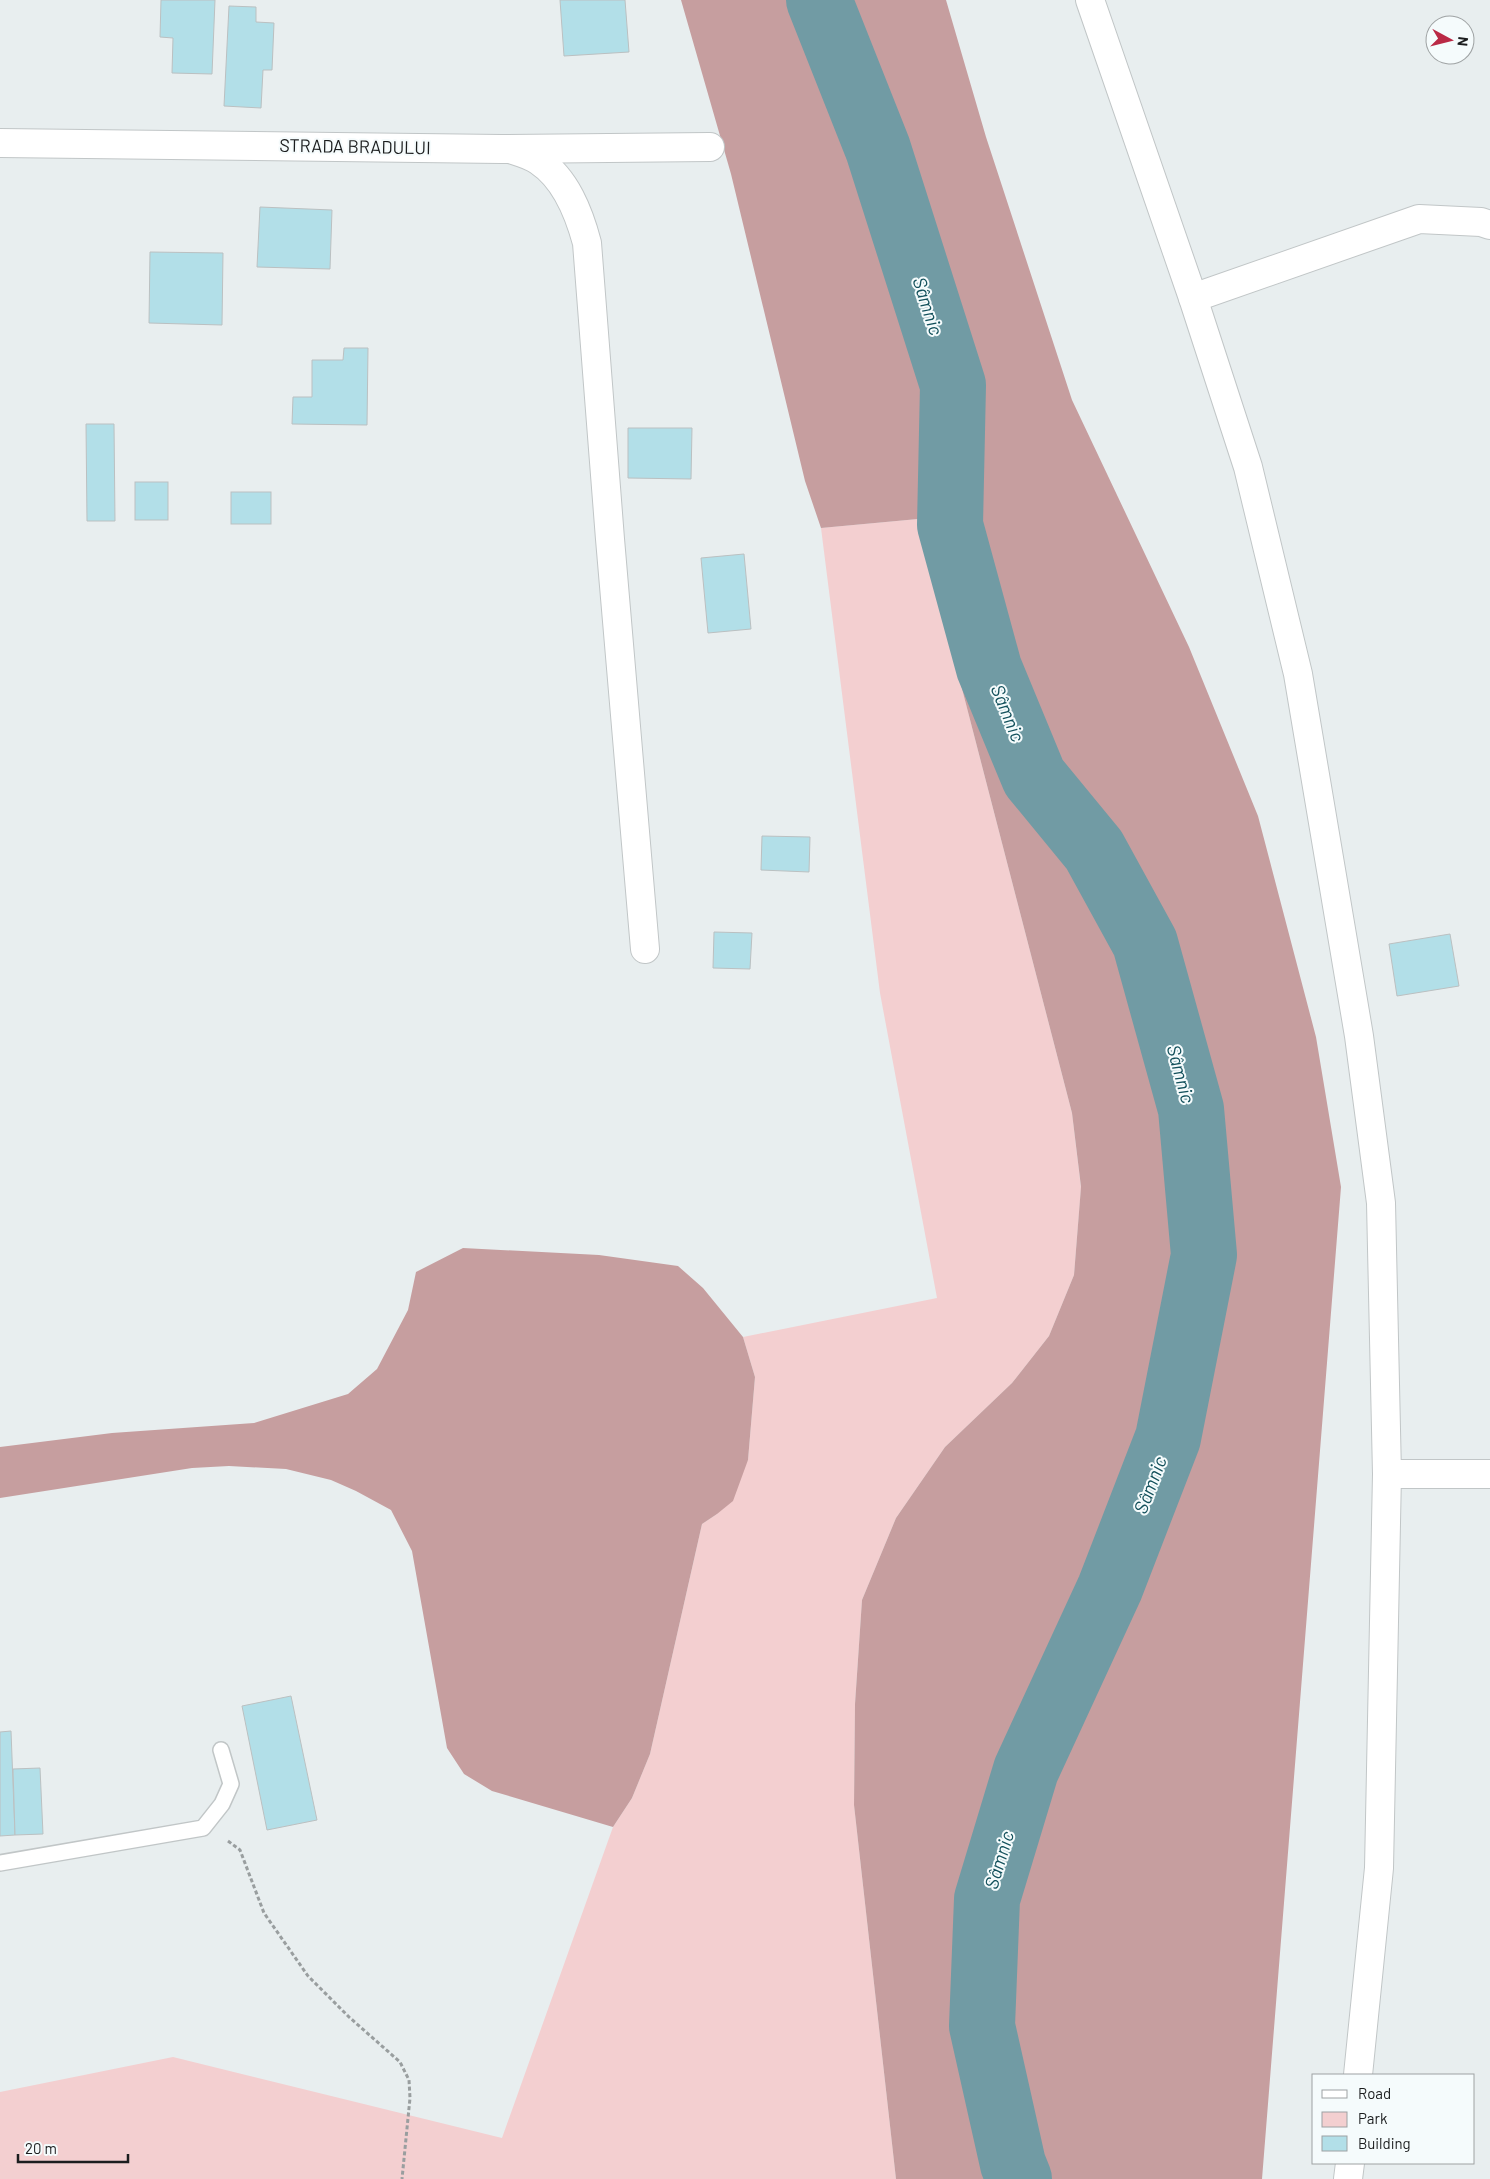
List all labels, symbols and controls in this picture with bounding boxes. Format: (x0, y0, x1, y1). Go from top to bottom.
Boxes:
north arrow (1425, 15, 1475, 65)
text: N (1454, 36, 1472, 47)
street label: STRADA BRADULUI (279, 134, 431, 158)
water label: Sâmnic (908, 274, 949, 338)
water label: Sâmnic (987, 681, 1030, 745)
water label: Sâmnic (1163, 1042, 1200, 1106)
water label: Sâmnic (1128, 1452, 1171, 1517)
water label: Sâmnic (979, 1828, 1018, 1892)
legend (1312, 2074, 1475, 2164)
text: Road (1358, 2084, 1391, 2102)
text: Park (1358, 2109, 1388, 2127)
scale bar (18, 2132, 128, 2164)
text: Building (1358, 2134, 1411, 2152)
text: 20 m (25, 2139, 57, 2157)

